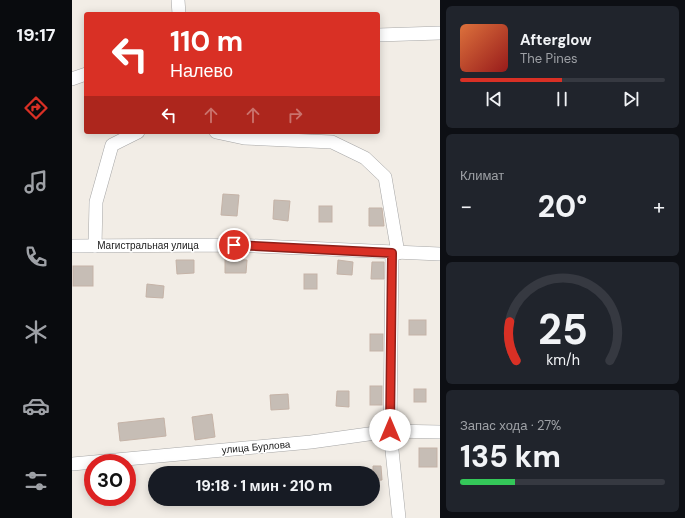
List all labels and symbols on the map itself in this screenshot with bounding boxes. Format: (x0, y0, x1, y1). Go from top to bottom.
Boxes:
pin (217, 228, 251, 262)
street label: Магистральная улица (97, 239, 199, 252)
position arrow (369, 409, 411, 451)
street label: улица Бурлова (221, 437, 291, 456)
speed limit sign: 30 (84, 454, 136, 506)

